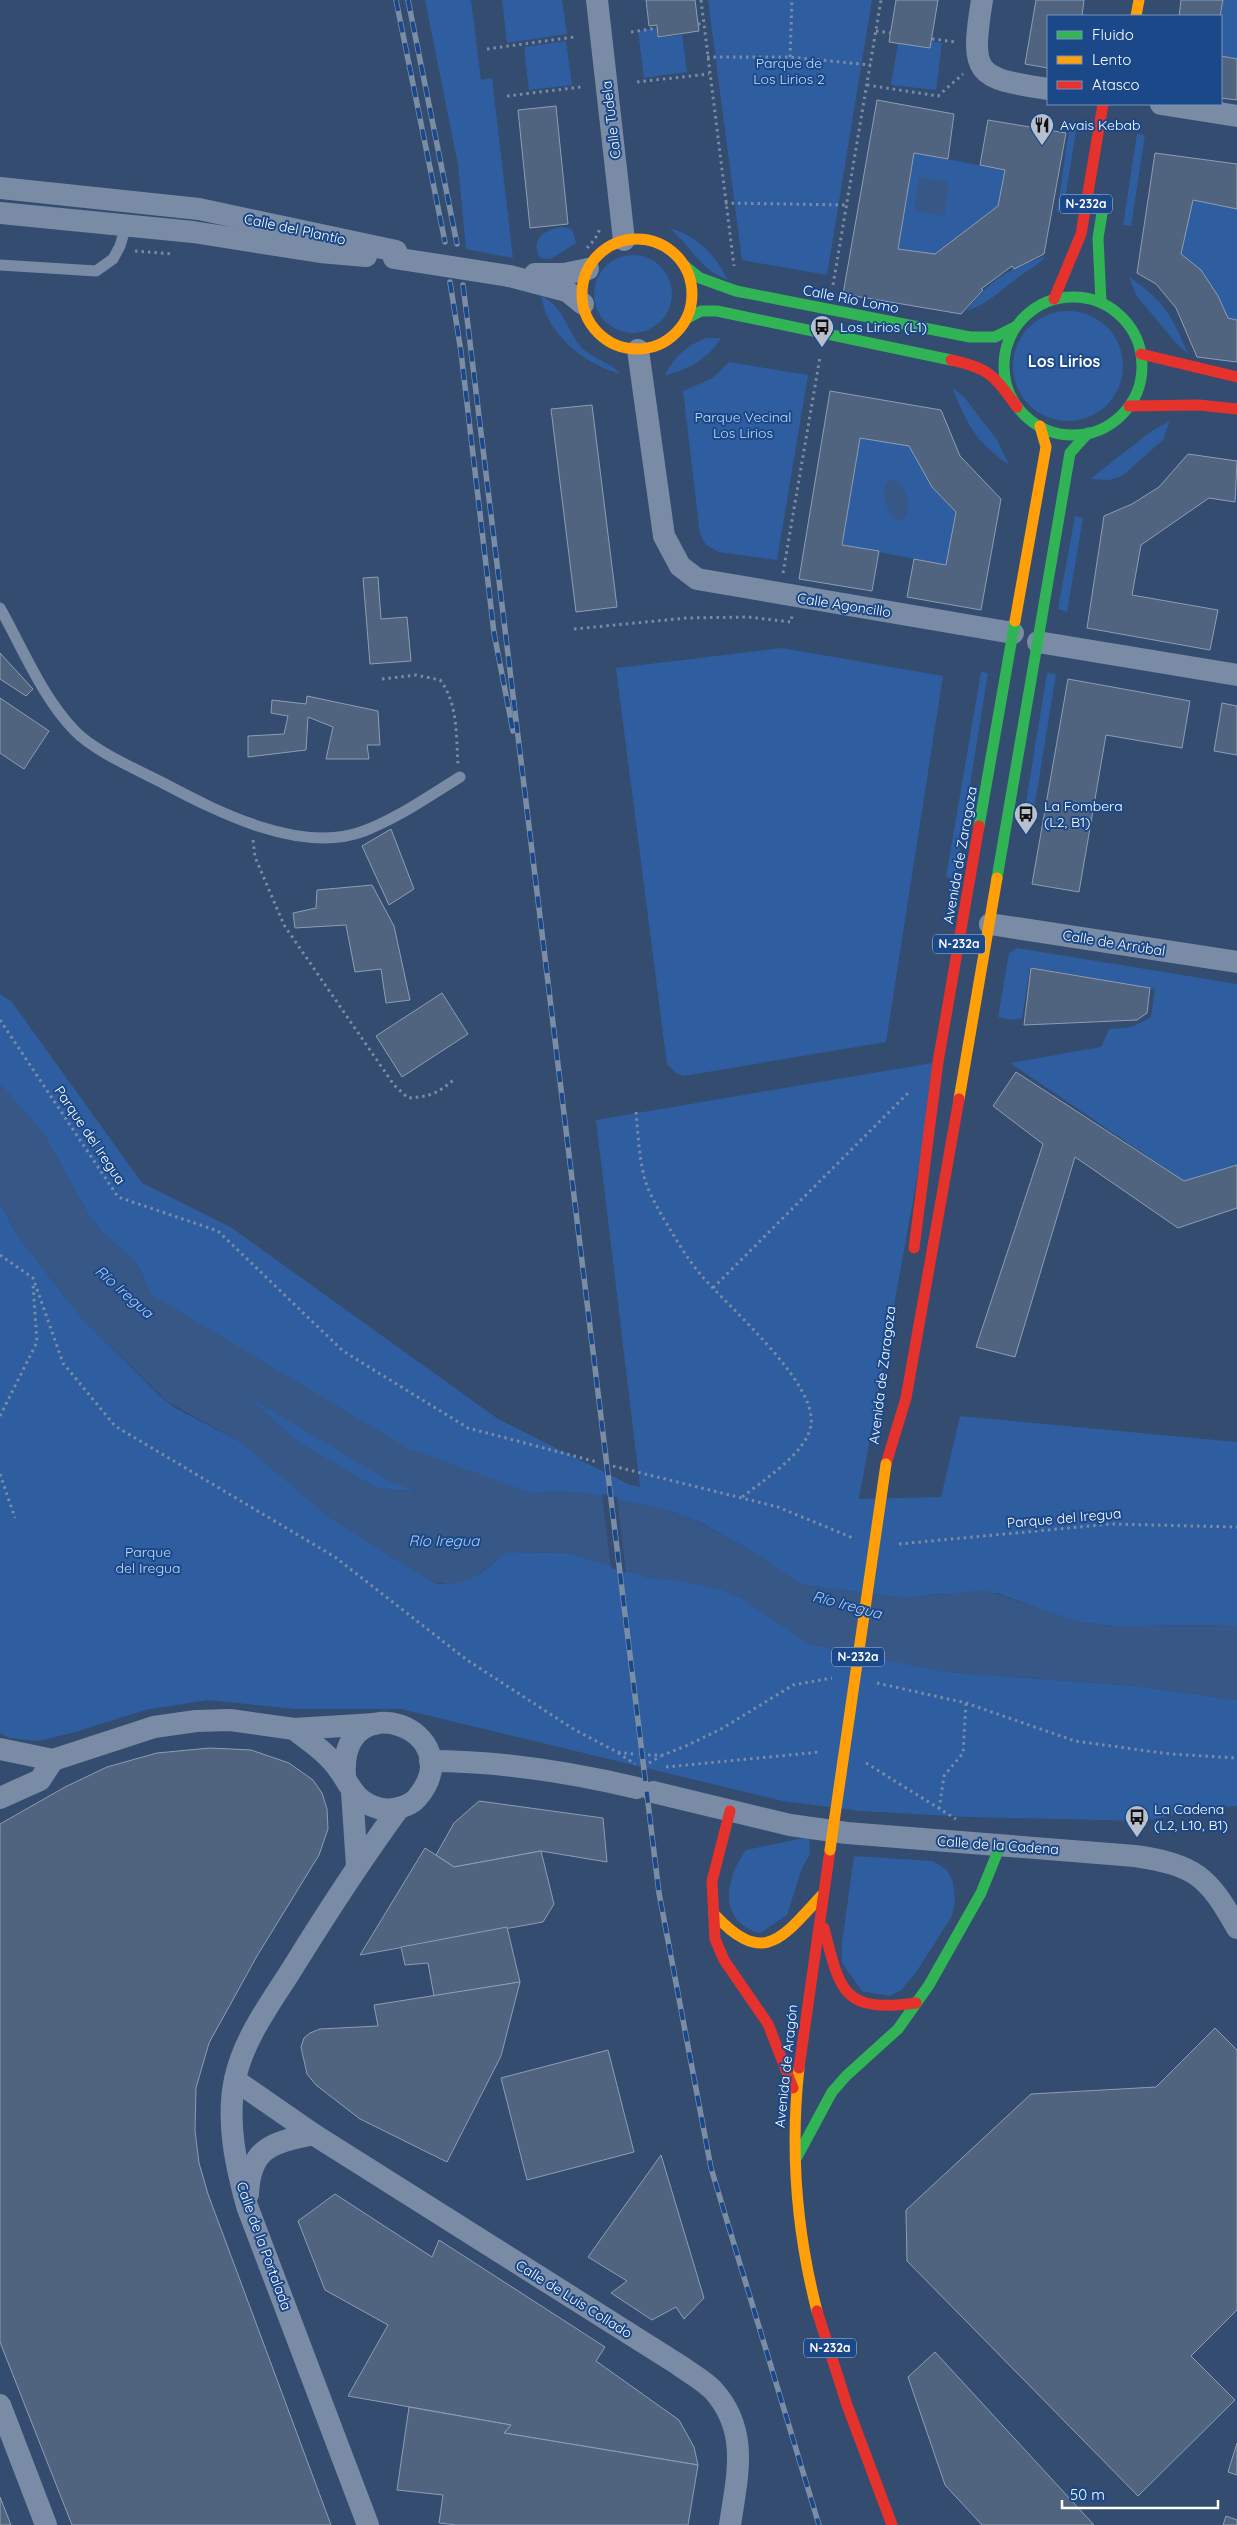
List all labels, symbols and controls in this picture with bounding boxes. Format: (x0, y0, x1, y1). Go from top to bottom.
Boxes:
legend (1047, 15, 1222, 105)
text: Fluido (1092, 25, 1134, 44)
text: Lento (1092, 50, 1131, 69)
park label: Parque de Los Lirios 2 (753, 54, 825, 88)
text: Atasco (1092, 75, 1140, 94)
street label: Calle Tudela (597, 80, 625, 160)
restaurant icon: Avais Kebab (1029, 112, 1055, 146)
place label: Avais Kebab (1060, 116, 1140, 134)
road number: N-232a (1060, 194, 1112, 213)
street label: Calle del Plantío (243, 209, 347, 249)
street label: Calle Río Lomo (801, 281, 901, 317)
bus stop icon: Los Lirios (L1) (809, 314, 835, 348)
place label: Los Lirios (L1) (840, 318, 927, 336)
district label: Los Lirios (1028, 351, 1100, 371)
park label: Parque Vecinal Los Lirios (695, 408, 791, 442)
street label: Calle Agoncillo (796, 589, 892, 621)
street label: Avenida de Zaragoza (939, 785, 981, 925)
place label: La Fombera (L2, B1) (1044, 797, 1123, 831)
bus stop icon: La Fombera (L2, B1) (1013, 801, 1039, 835)
street label: Calle de Arrúbal (1061, 926, 1167, 960)
road number: N-232a (933, 934, 985, 954)
street label: Parque del Iregua (50, 1082, 130, 1188)
water label: Río Iregua (91, 1261, 158, 1323)
street label: Avenida de Zaragoza (865, 1305, 899, 1445)
street label: Parque del Iregua (1006, 1504, 1122, 1532)
water label: Río Iregua (409, 1531, 480, 1550)
park label: Parque del Iregua (116, 1543, 180, 1577)
water label: Río Iregua (810, 1586, 885, 1623)
road number: N-232a (832, 1648, 884, 1666)
place label: La Cadena (L2, L10, B1) (1154, 1800, 1228, 1834)
bus stop icon: La Cadena (L2, L10, B1) (1124, 1804, 1150, 1838)
street label: Calle de la Cadena (937, 1832, 1059, 1858)
street label: Avenida de Aragón (771, 2003, 801, 2129)
street label: Calle de la Portalada (232, 2179, 296, 2313)
street label: Calle de Luis Collado (512, 2256, 636, 2342)
road number: N-232a (804, 2338, 856, 2358)
scale bar (1062, 2478, 1218, 2510)
text: 50 m (1070, 2485, 1105, 2504)

